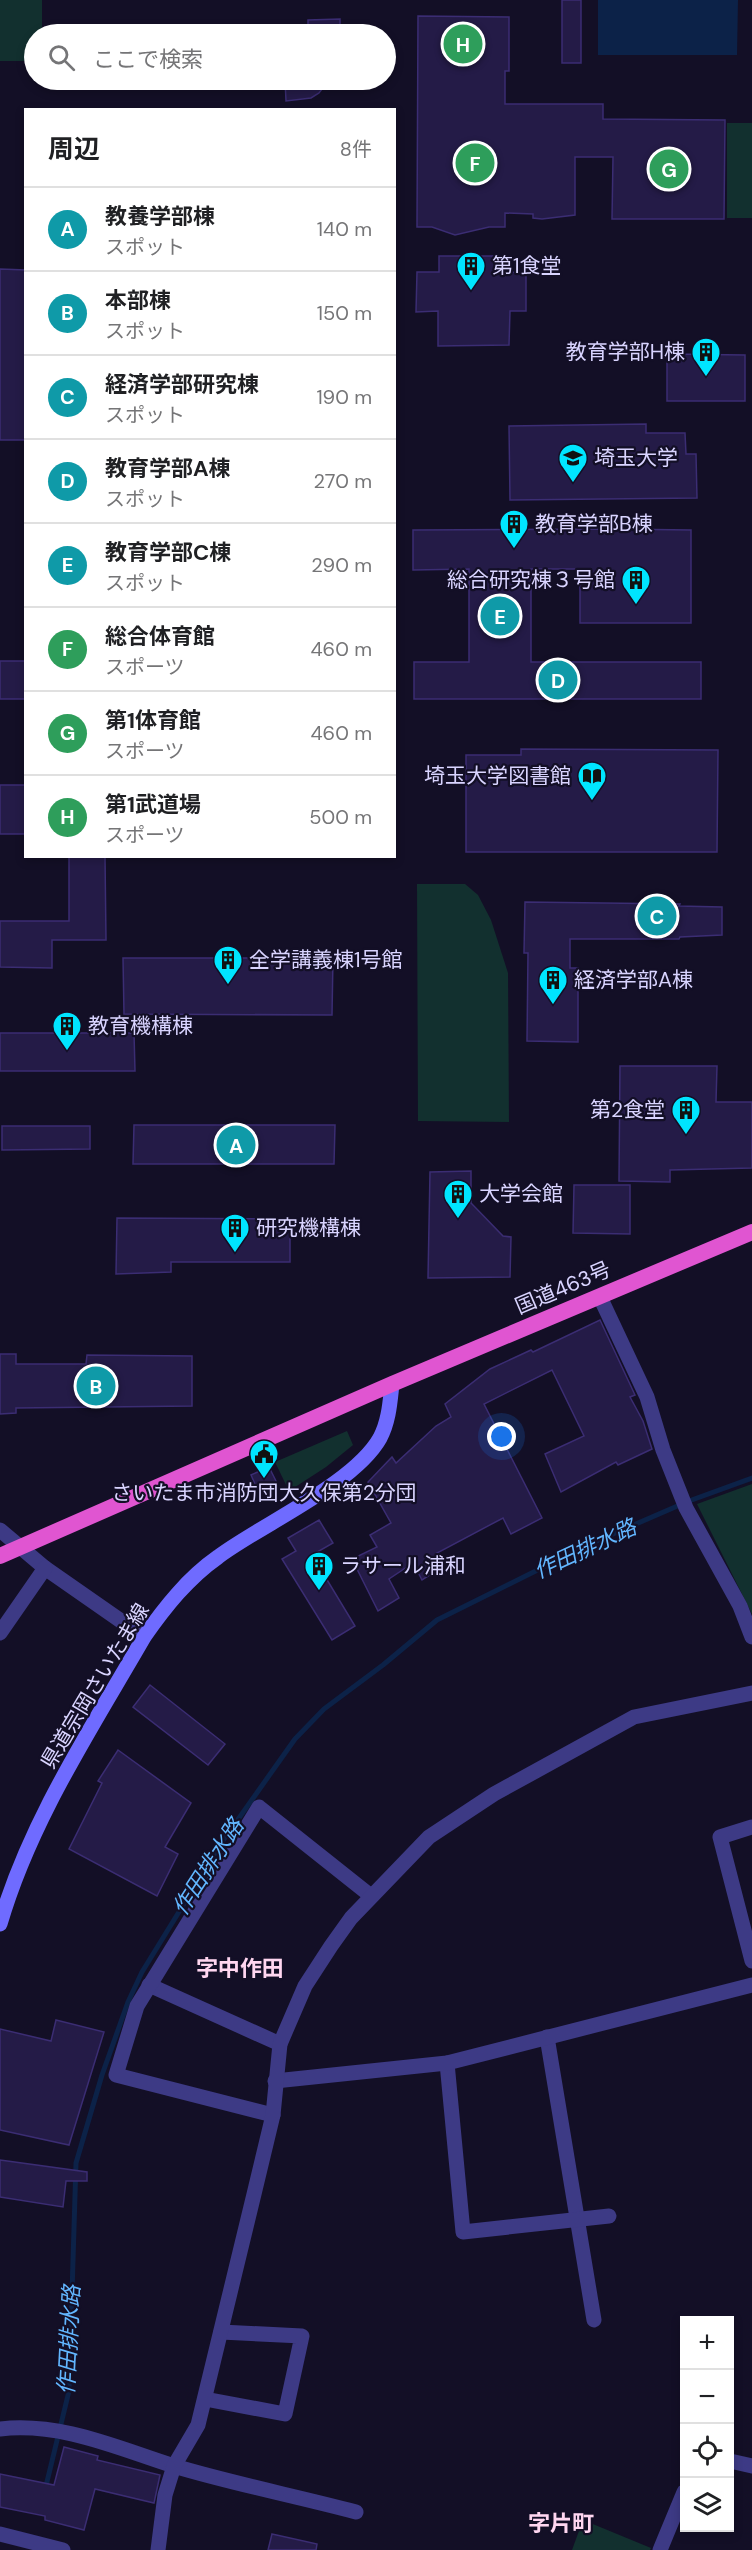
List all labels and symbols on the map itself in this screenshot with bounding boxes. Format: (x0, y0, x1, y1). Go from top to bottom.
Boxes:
pin: H (444, 22, 482, 66)
pin: F (456, 140, 494, 186)
pin: G (650, 146, 688, 192)
building icon: 第1食堂 (455, 250, 487, 292)
place label: 第1食堂 (492, 252, 562, 280)
building icon: 教育学部H棟 (690, 336, 722, 378)
place label: 教育学部H棟 (566, 338, 685, 366)
school or university icon: 埼玉大学 (557, 442, 589, 484)
place label: 埼玉大学 (594, 444, 678, 472)
building icon: 教育学部B棟 (498, 508, 530, 550)
place label: 教育学部B棟 (535, 510, 653, 538)
building icon: 総合研究棟３号館 (620, 564, 652, 606)
place label: 総合研究棟３号館 (447, 566, 615, 594)
pin: E (480, 594, 520, 638)
pin: D (538, 658, 578, 702)
library icon: 埼玉大学図書館 (576, 760, 608, 802)
place label: 埼玉大学図書館 (424, 762, 571, 790)
pin: C (638, 894, 676, 938)
building icon: 全学講義棟1号館 (212, 944, 244, 986)
place label: 全学講義棟1号館 (249, 946, 403, 974)
building icon: 経済学部A棟 (537, 964, 569, 1006)
place label: 経済学部A棟 (574, 966, 693, 994)
building icon: 教育機構棟 (51, 1010, 83, 1052)
place label: 教育機構棟 (88, 1012, 193, 1040)
building icon: 第2食堂 (670, 1094, 702, 1136)
place label: 第2食堂 (590, 1096, 665, 1124)
pin: A (216, 1122, 256, 1168)
building icon: 大学会館 (442, 1178, 474, 1220)
place label: 大学会館 (479, 1180, 563, 1208)
building icon: 研究機構棟 (219, 1212, 251, 1254)
place label: 研究機構棟 (256, 1214, 361, 1242)
street label: 国道463号 (511, 1255, 615, 1321)
pin: B (76, 1364, 116, 1408)
your location (487, 1422, 516, 1451)
public building icon: さいたま市消防団大久保第2分団 (248, 1438, 280, 1480)
place label: さいたま市消防団大久保第2分団 (111, 1479, 417, 1507)
water label: 作田排水路 (529, 1512, 643, 1585)
building icon: ラサール浦和 (303, 1550, 335, 1592)
place label: ラサール浦和 (340, 1552, 466, 1580)
street label: 県道宗岡さいたま線 (34, 1598, 156, 1774)
water label: 作田排水路 (166, 1811, 251, 1921)
district label: 字中作田 (196, 1954, 284, 1983)
water label: 作田排水路 (52, 2282, 86, 2396)
district label: 字片町 (528, 2509, 594, 2538)

